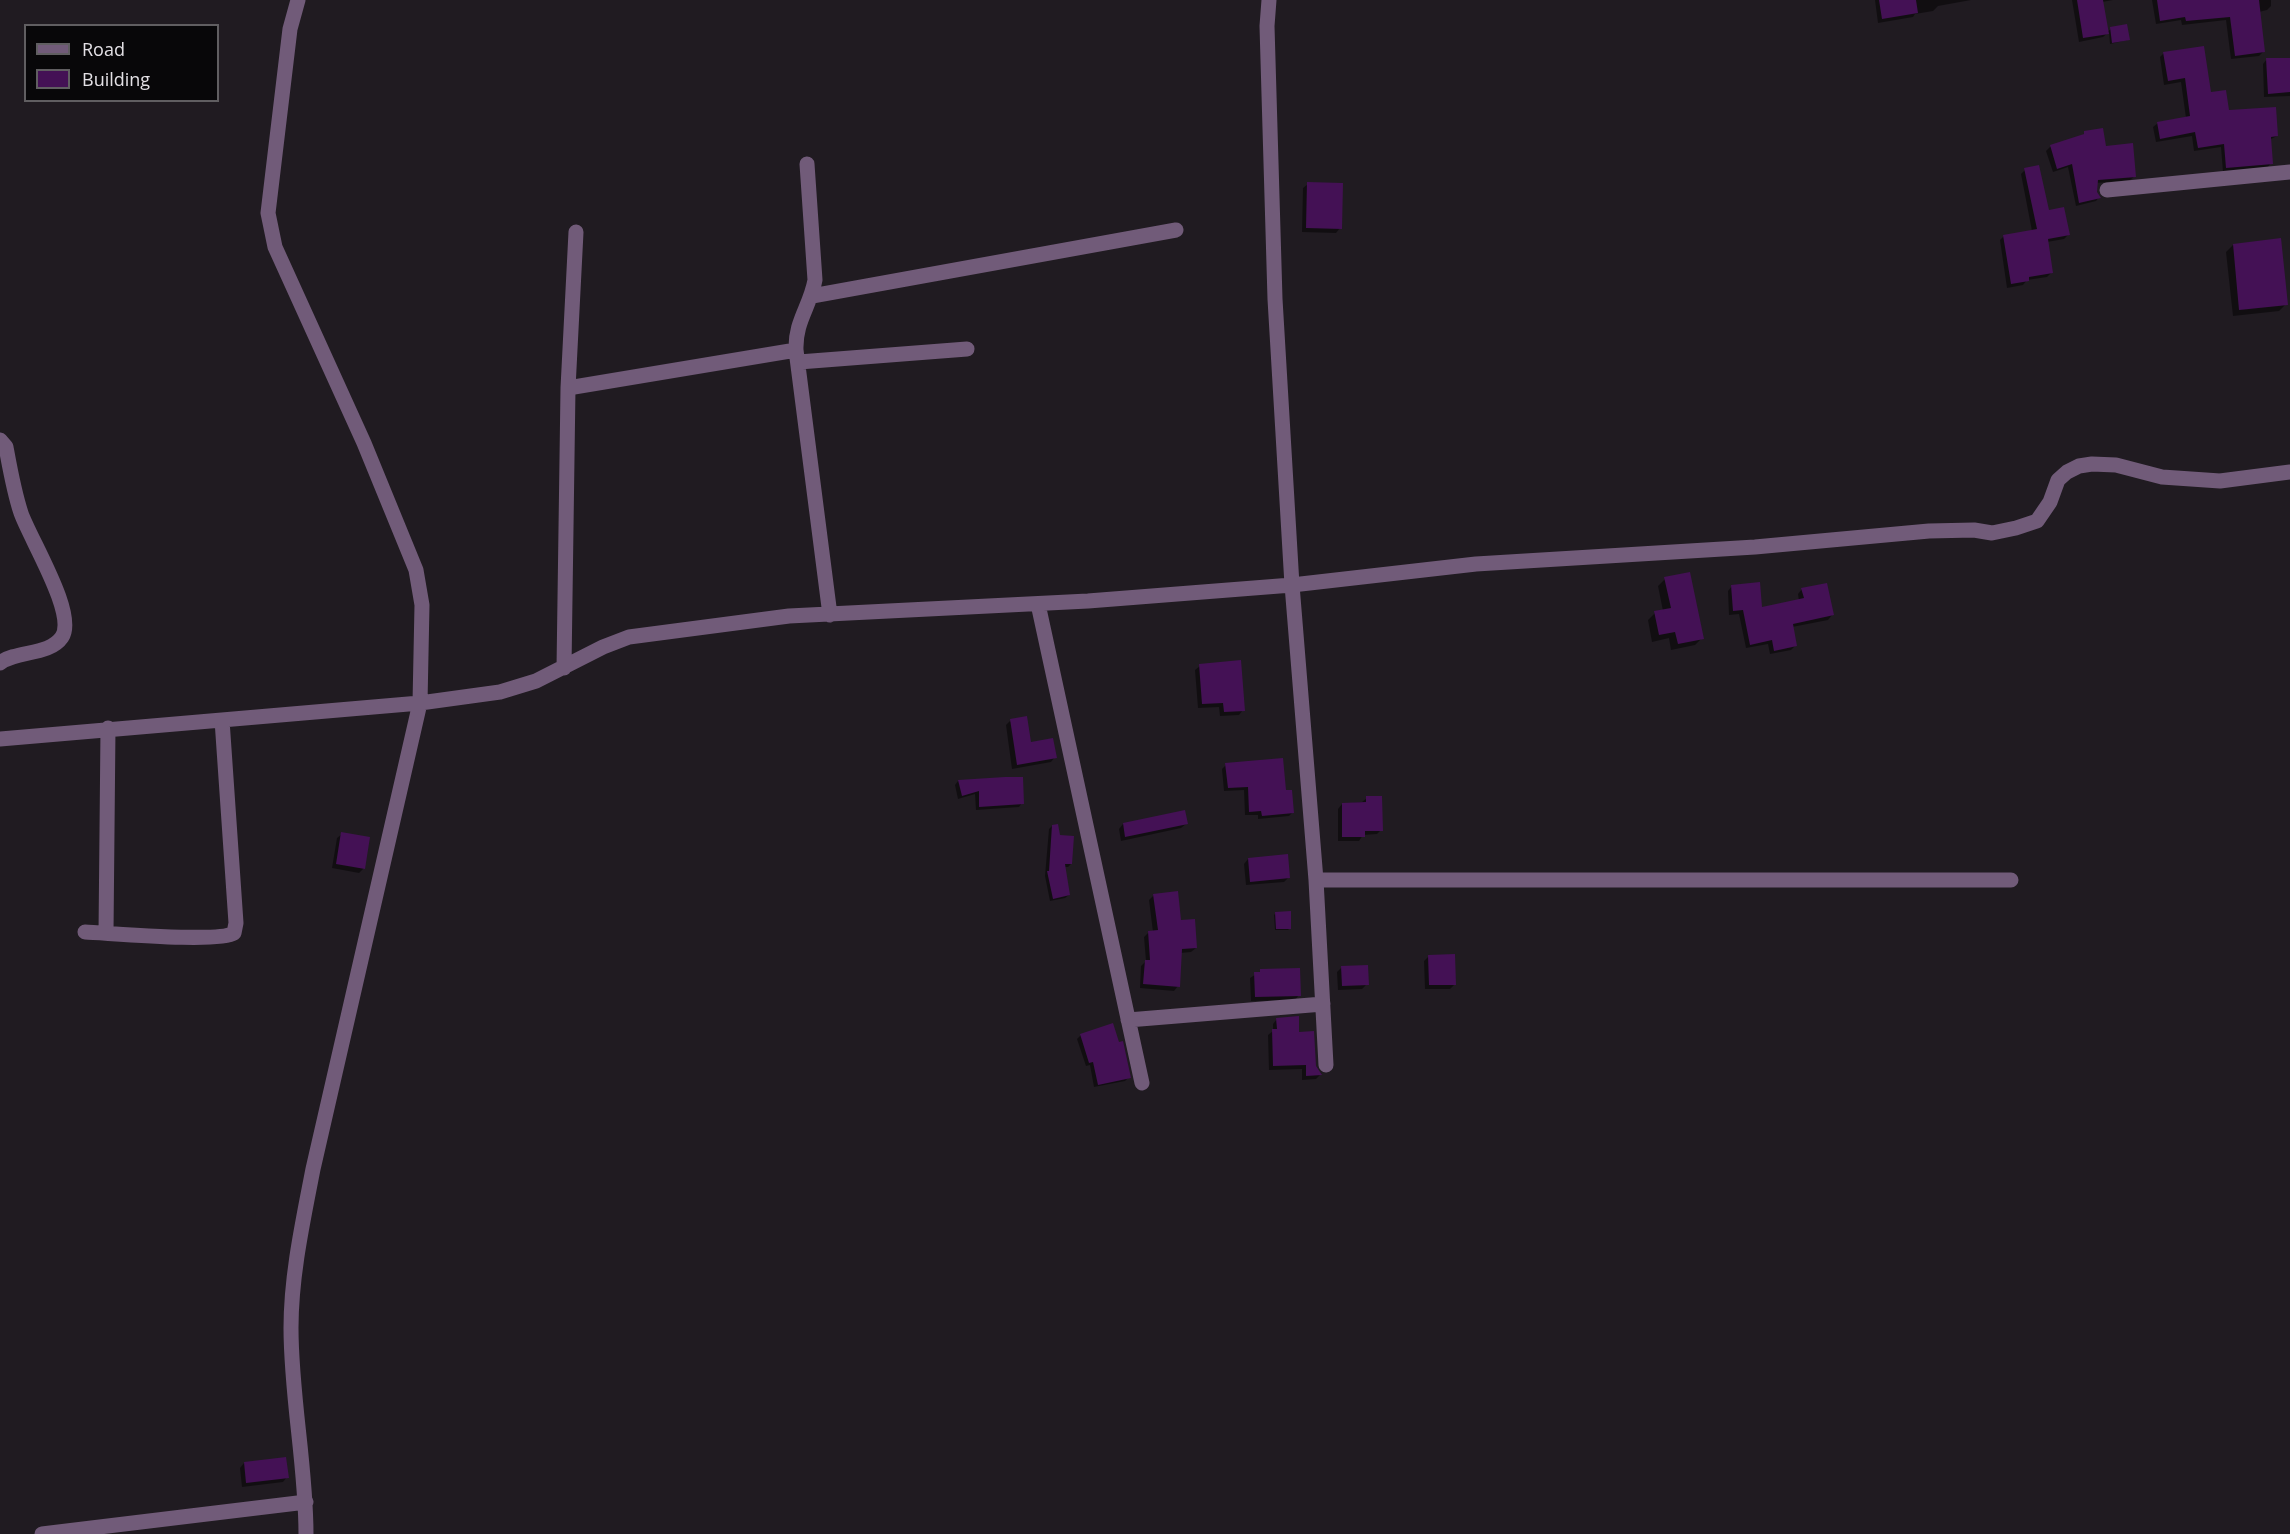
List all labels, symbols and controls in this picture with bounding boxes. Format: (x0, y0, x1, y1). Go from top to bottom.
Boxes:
legend (24, 24, 219, 102)
text: Road (82, 37, 125, 61)
text: Building (82, 67, 150, 91)

